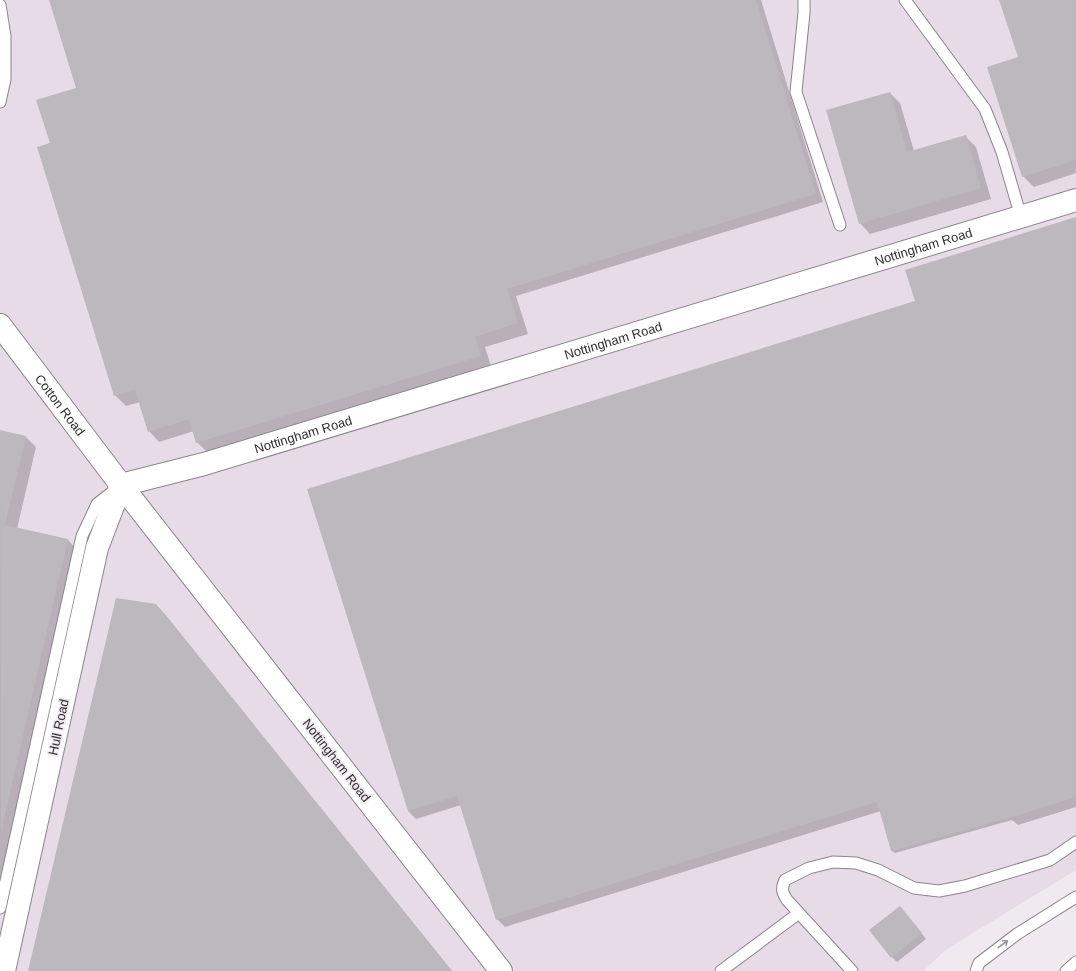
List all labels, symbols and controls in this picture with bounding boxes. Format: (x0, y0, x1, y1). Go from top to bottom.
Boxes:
street label: Nottingham Road (873, 225, 974, 269)
street label: Nottingham Road (563, 319, 664, 362)
street label: Cotton Road (32, 371, 88, 439)
street label: Nottingham Road (253, 413, 354, 456)
street label: Hull Road (45, 698, 72, 757)
street label: Nottingham Road (300, 716, 374, 805)
one-way arrow (997, 940, 1008, 949)

